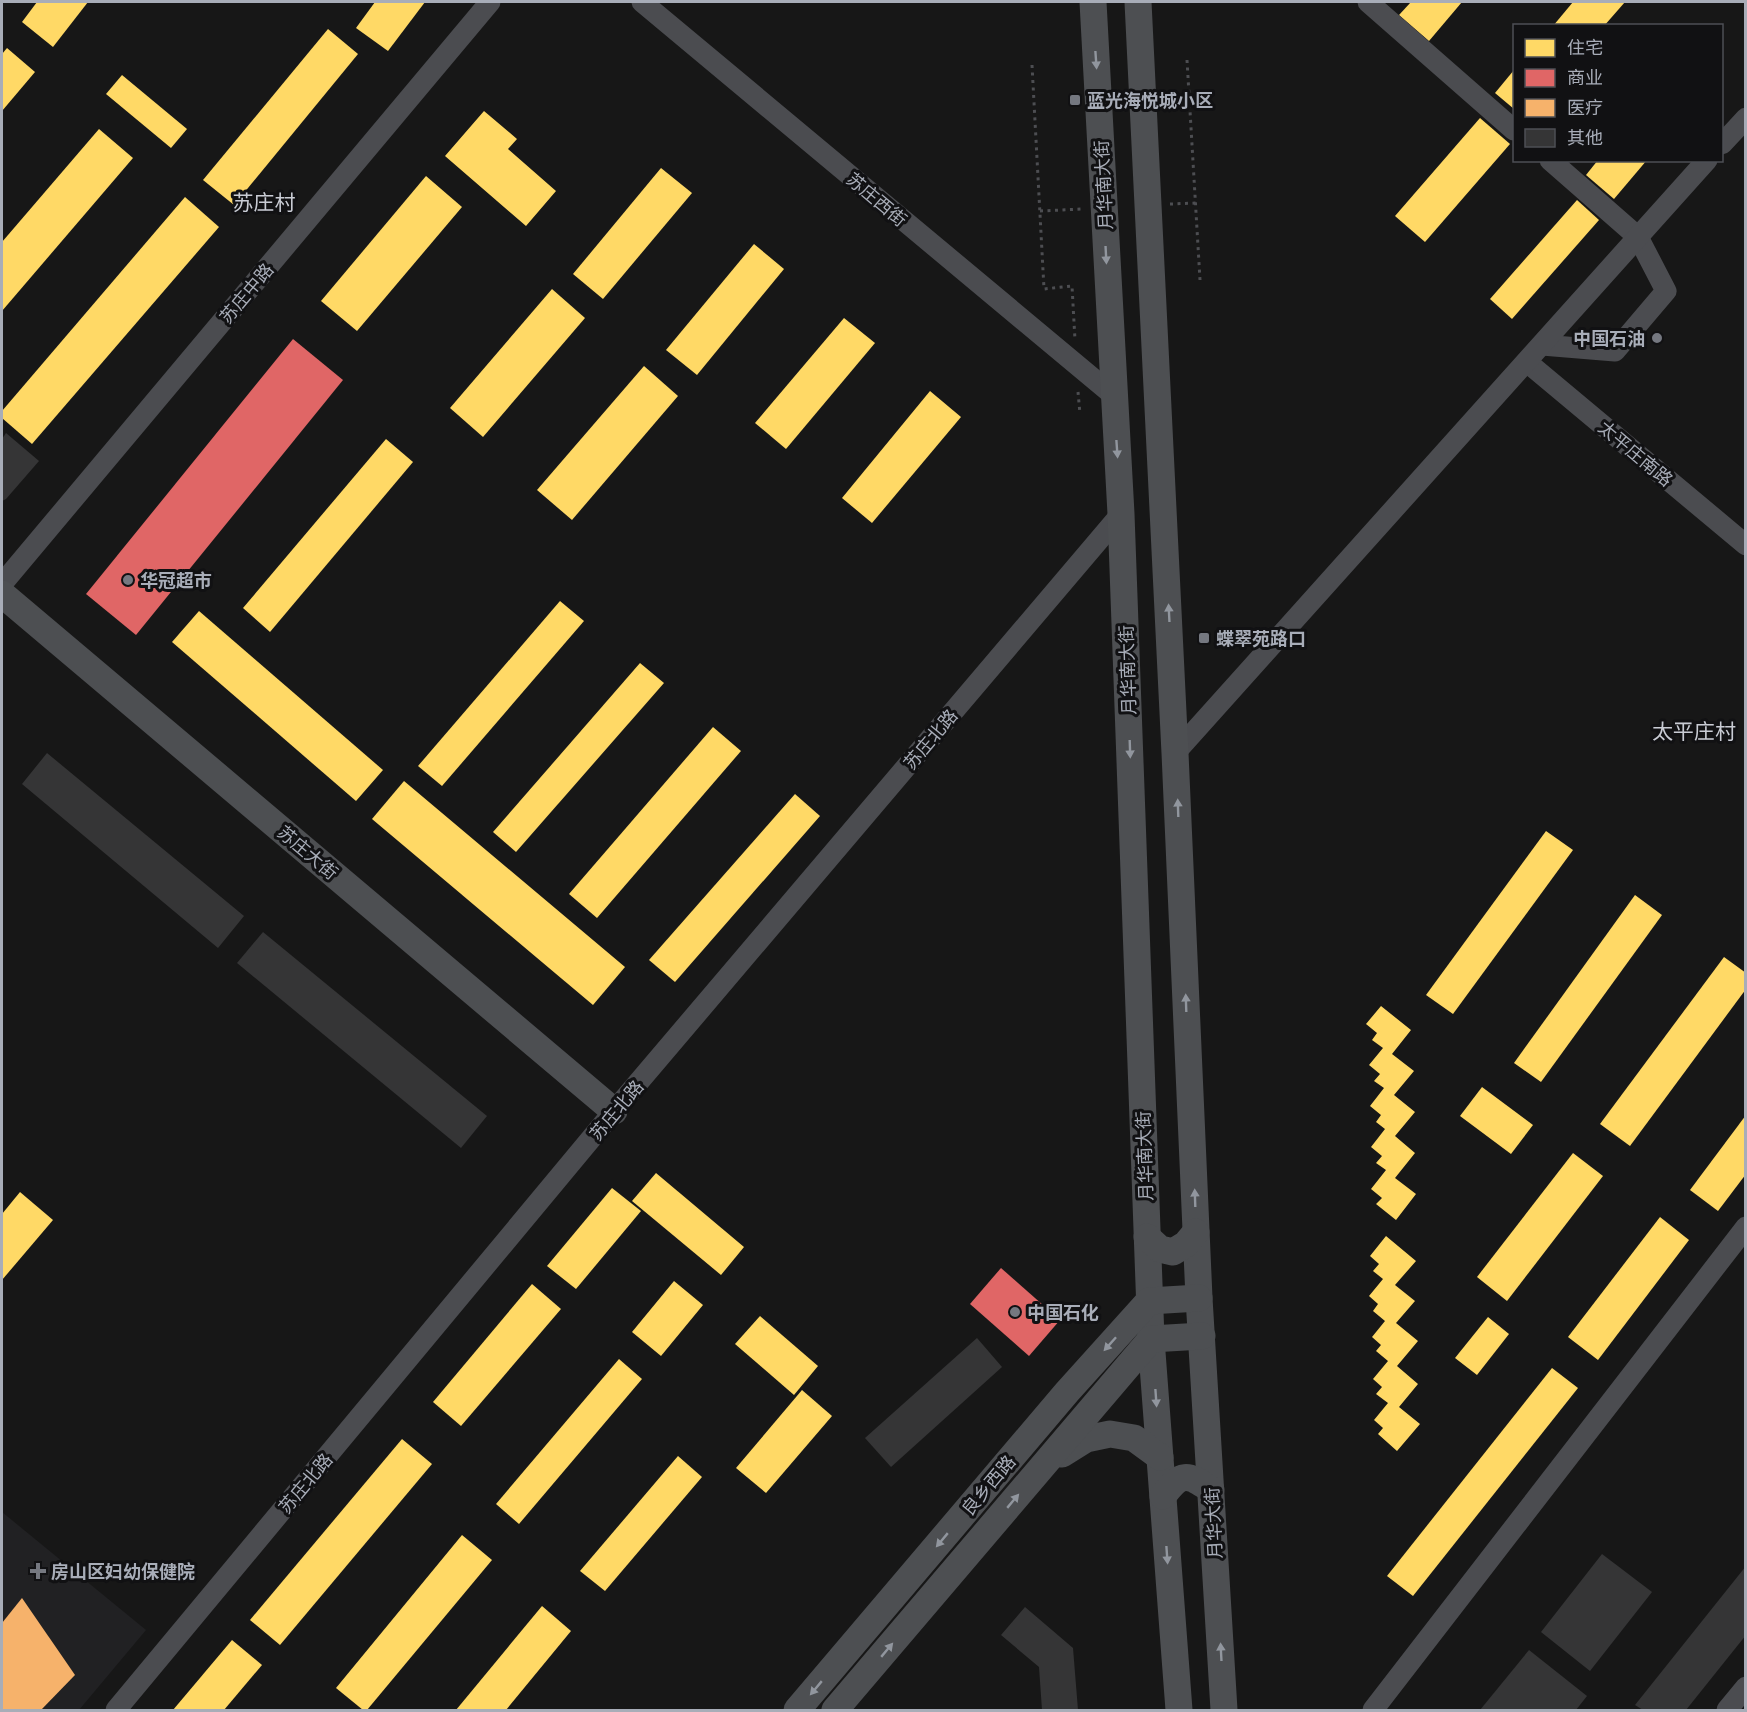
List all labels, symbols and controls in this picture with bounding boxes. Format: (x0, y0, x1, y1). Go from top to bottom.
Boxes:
legend (1513, 24, 1723, 162)
text: 住宅 (1567, 36, 1603, 58)
one-way arrow (1092, 50, 1101, 69)
text: 商业 (1567, 66, 1603, 88)
place label: 蓝光海悦城小区 (1087, 89, 1213, 111)
marker: 蓝光海悦城小区 (1068, 93, 1082, 107)
text: 医疗 (1567, 96, 1603, 118)
text: 其他 (1567, 126, 1603, 148)
street label: 月华南大街 (1090, 139, 1116, 231)
street label: 苏庄西街 (842, 167, 912, 231)
district label: 苏庄村 (233, 189, 296, 214)
one-way arrow (1102, 245, 1111, 264)
street label: 苏庄中路 (214, 258, 278, 328)
place label: 中国石油 (1573, 327, 1645, 349)
marker: 中国石油 (1650, 331, 1664, 345)
street label: 太平庄南路 (1594, 416, 1678, 490)
one-way arrow (1112, 440, 1122, 459)
place label: 华冠超市 (140, 569, 212, 591)
marker: 华冠超市 (121, 573, 135, 587)
one-way arrow (1164, 604, 1173, 623)
street label: 月华南大街 (1114, 625, 1140, 715)
place label: 蝶翠苑路口 (1216, 627, 1306, 649)
marker: 蝶翠苑路口 (1197, 631, 1211, 645)
street label: 苏庄北路 (898, 704, 962, 774)
district label: 太平庄村 (1652, 718, 1736, 743)
one-way arrow (1125, 740, 1134, 759)
one-way arrow (1173, 799, 1182, 818)
street label: 苏庄大街 (273, 820, 343, 884)
one-way arrow (1182, 993, 1191, 1012)
street label: 苏庄北路 (584, 1075, 648, 1145)
street label: 月华南大街 (1131, 1111, 1157, 1201)
one-way arrow (1190, 1188, 1199, 1207)
place label: 中国石化 (1027, 1301, 1099, 1323)
marker: 中国石化 (1008, 1305, 1022, 1319)
one-way arrow (1104, 1336, 1117, 1351)
one-way arrow (1151, 1388, 1160, 1407)
street label: 苏庄北路 (273, 1448, 337, 1518)
street label: 良乡西路 (956, 1450, 1020, 1520)
street label: 月华大街 (1200, 1486, 1226, 1560)
one-way arrow (1006, 1494, 1019, 1509)
one-way arrow (936, 1532, 949, 1547)
one-way arrow (1163, 1545, 1172, 1564)
place label: 房山区妇幼保健院 (51, 1560, 195, 1582)
marker: 房山区妇幼保健院 (29, 1562, 47, 1580)
one-way arrow (880, 1643, 893, 1658)
one-way arrow (1216, 1643, 1225, 1662)
one-way arrow (810, 1680, 823, 1695)

